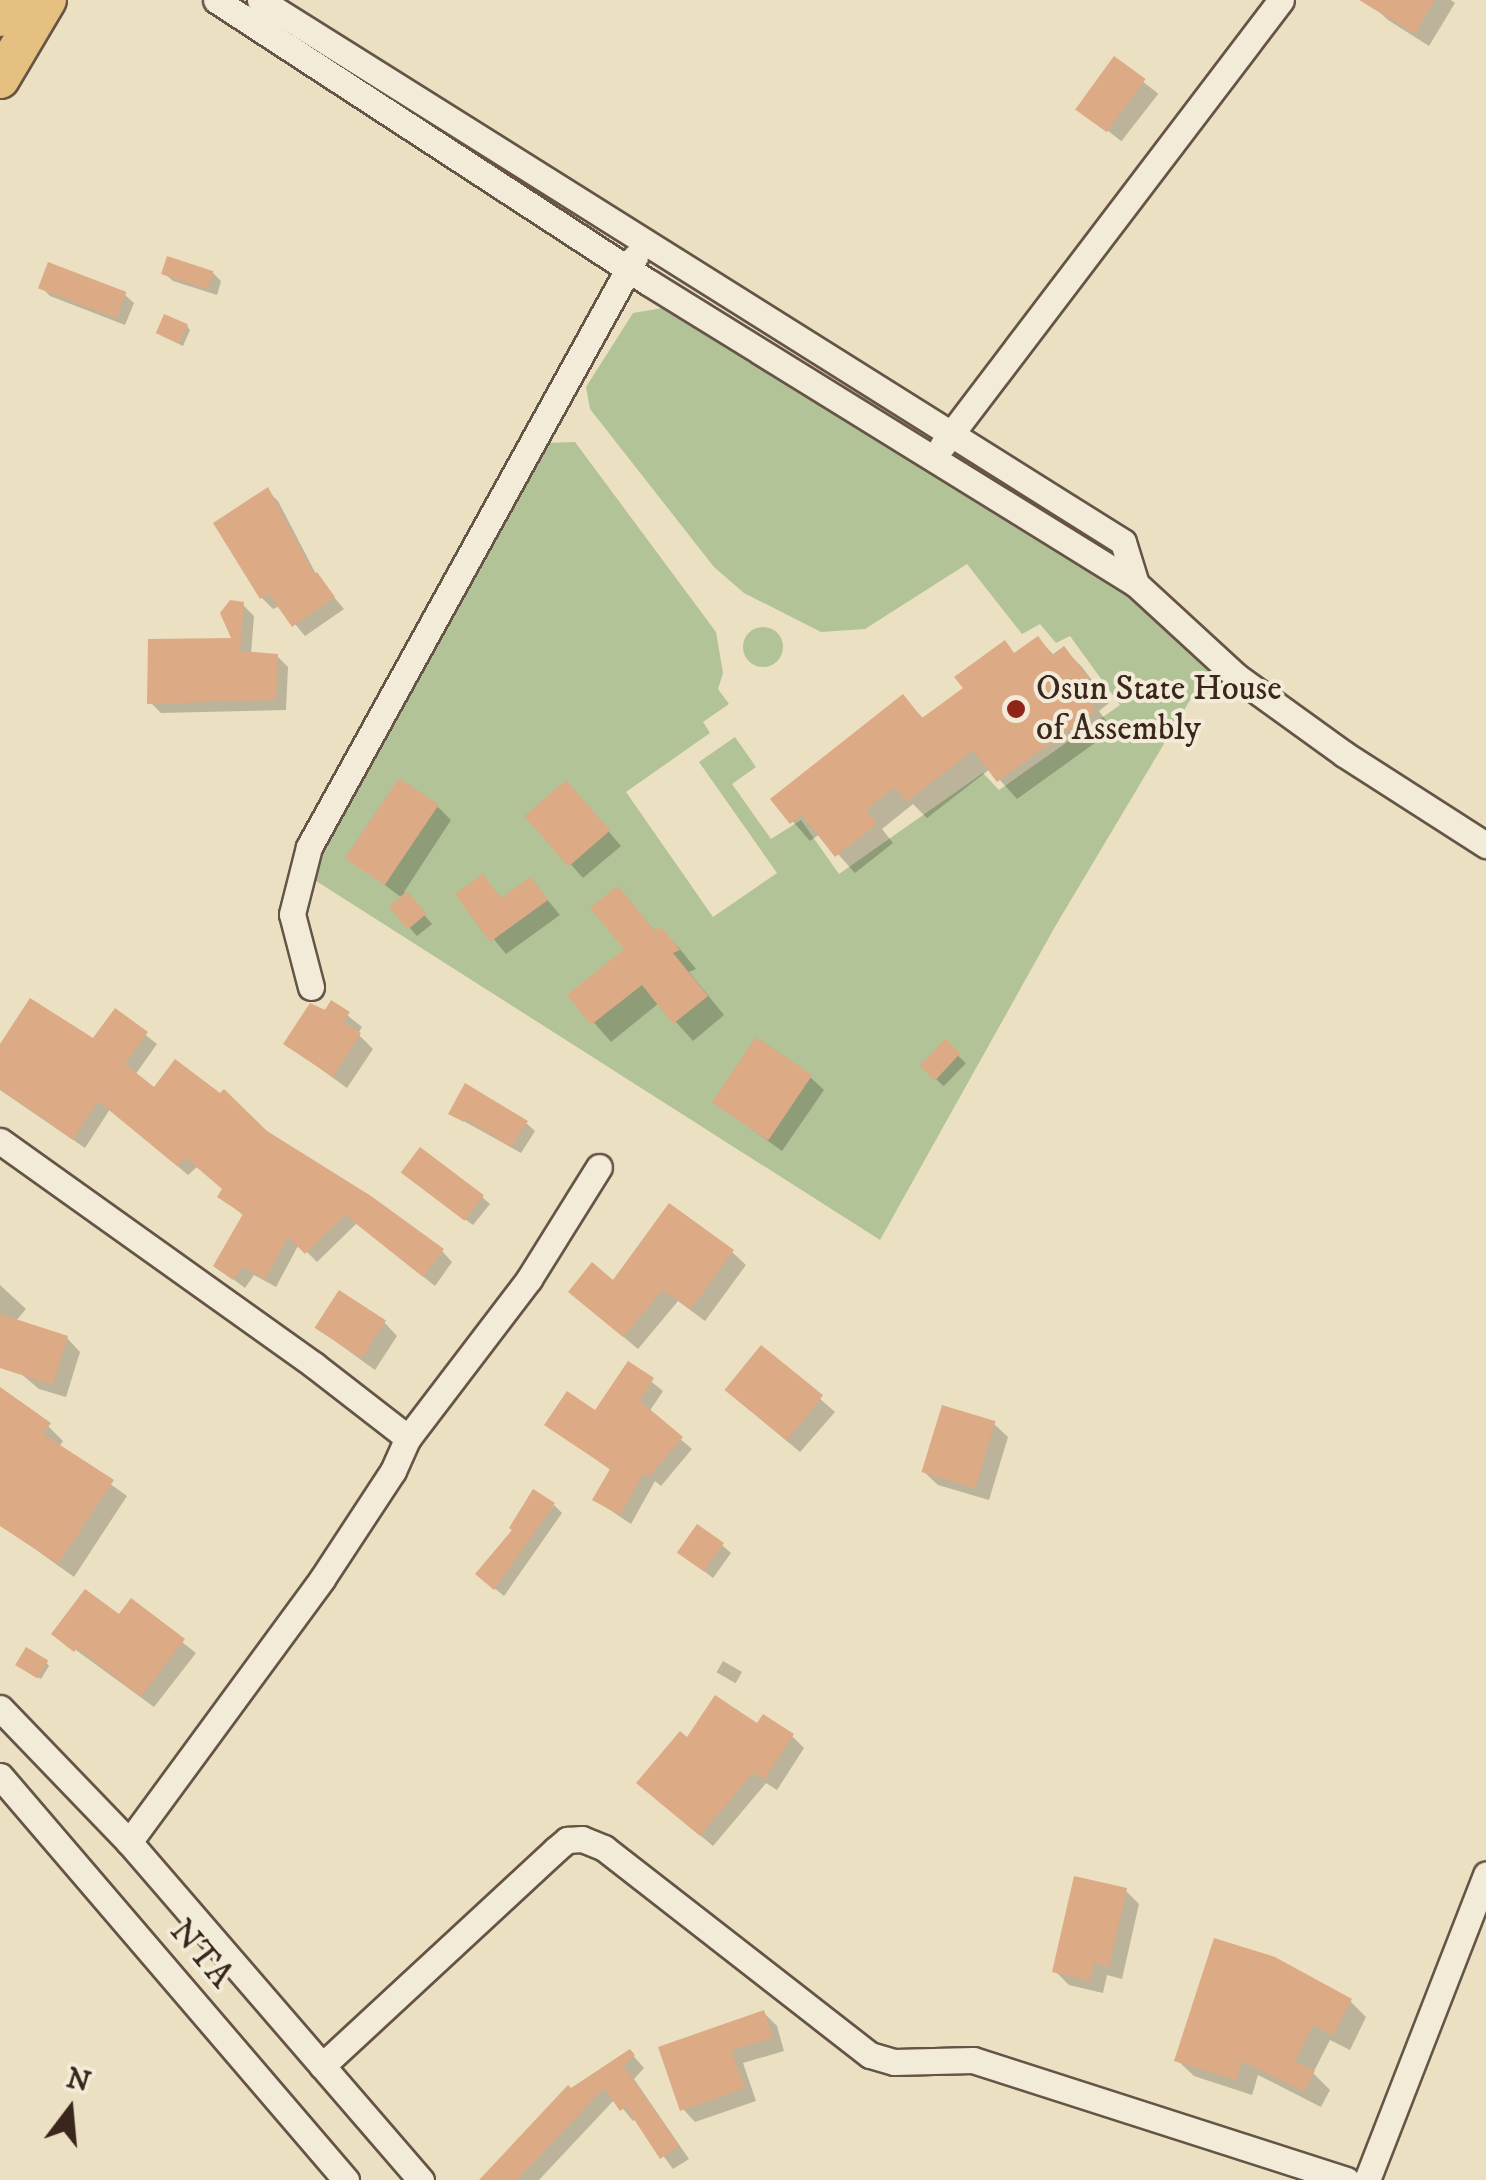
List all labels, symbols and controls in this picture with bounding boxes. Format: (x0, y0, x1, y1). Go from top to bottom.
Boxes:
place label: Osun State House of Assembly (1036, 668, 1282, 750)
marker: Osun State House of Assembly (1005, 698, 1027, 720)
street label: NTA (160, 1911, 242, 1997)
north arrow (20, 2060, 120, 2160)
text: N (63, 2061, 94, 2101)

